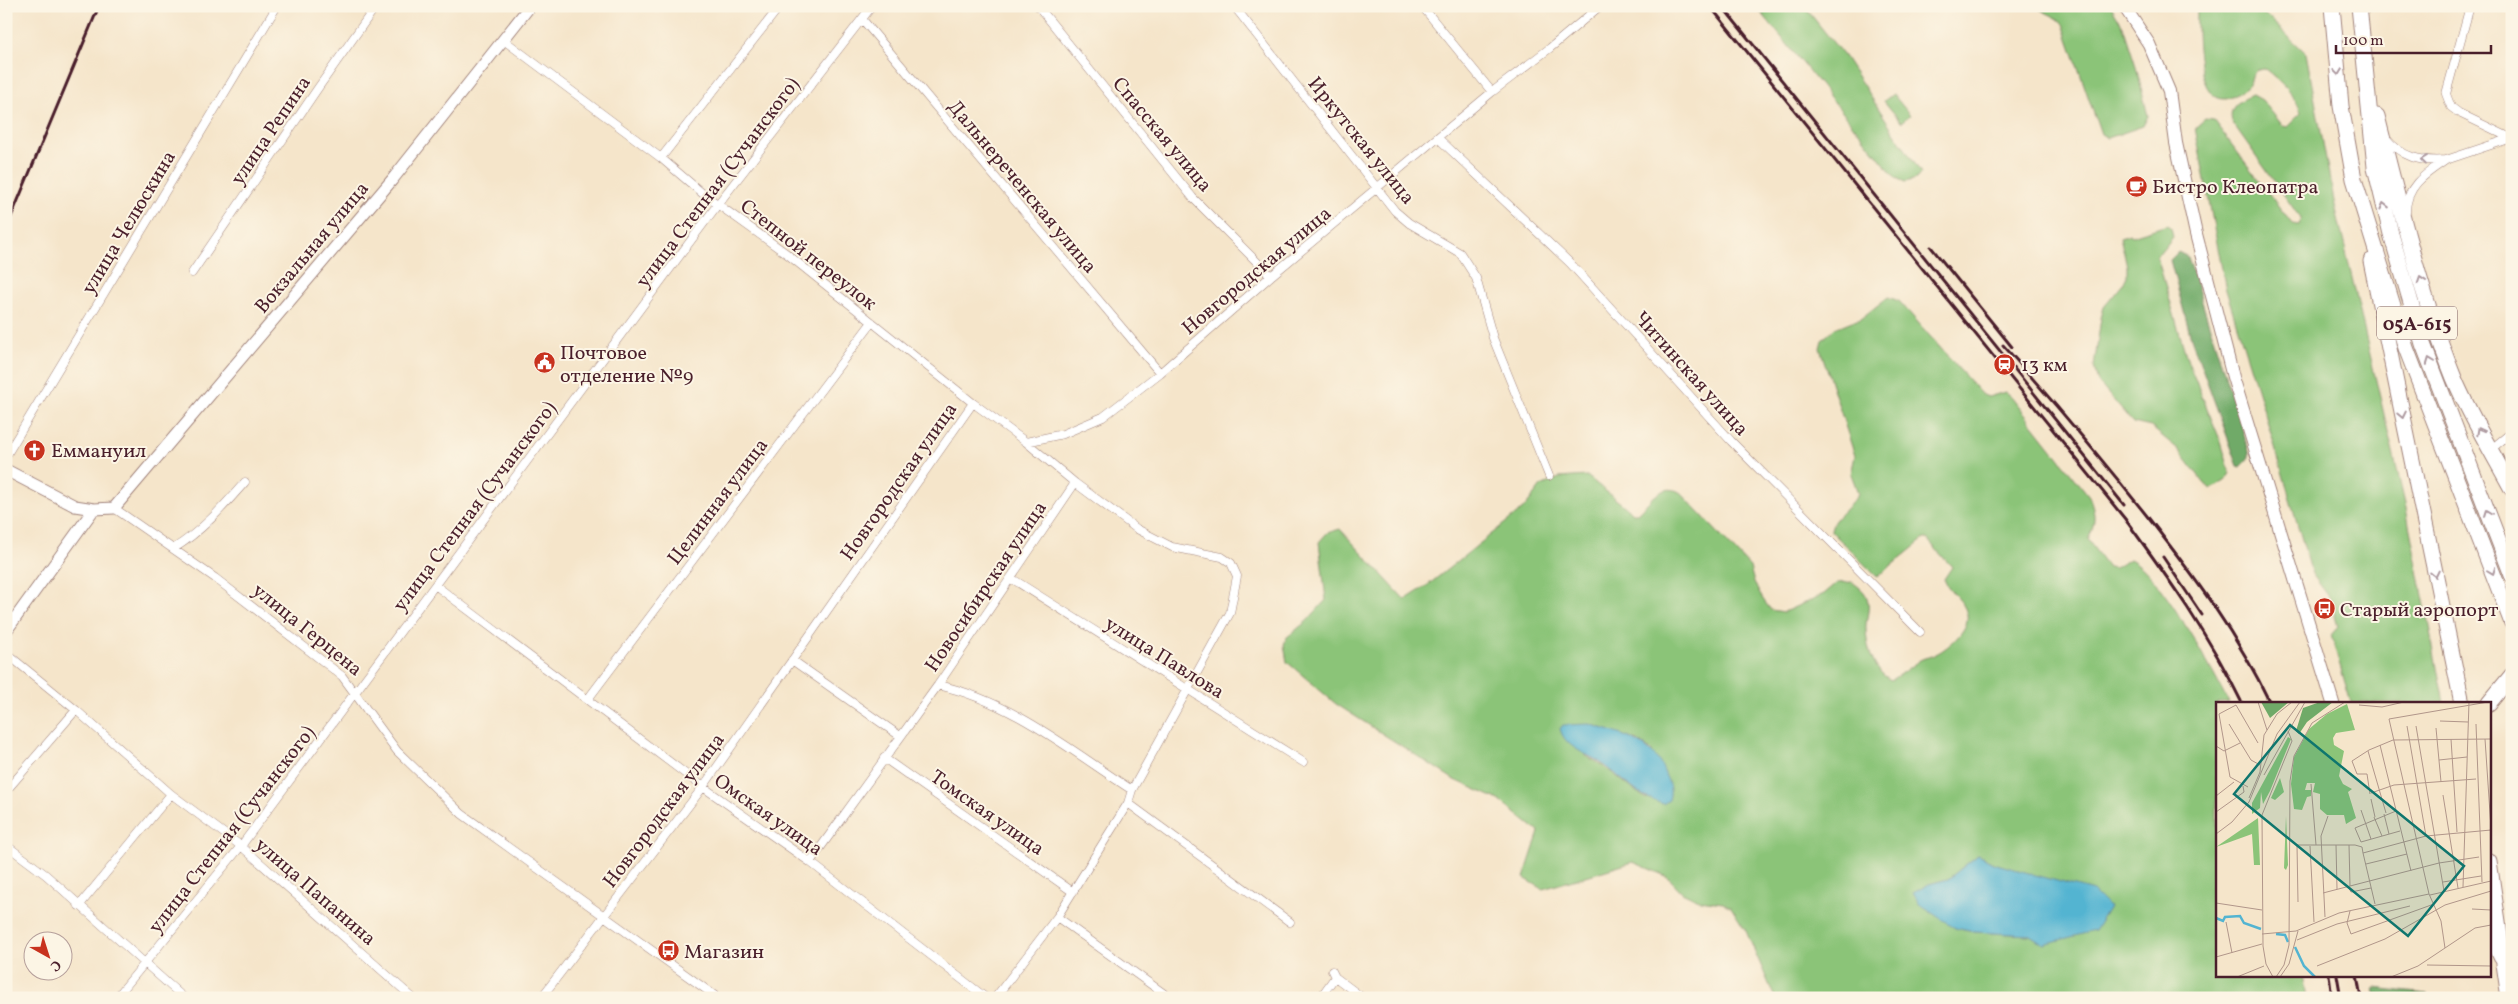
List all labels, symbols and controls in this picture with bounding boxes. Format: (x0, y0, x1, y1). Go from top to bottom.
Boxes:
scale bar (2336, 22, 2490, 54)
text: 100 m (2343, 31, 2383, 52)
one-way arrow (2332, 69, 2343, 77)
street label: улица Репина (225, 71, 319, 191)
street label: Иркутская улица (1300, 71, 1421, 211)
street label: улица Степная (Сучанского) (630, 72, 807, 294)
street label: Спасская улица (1105, 72, 1218, 199)
street label: Дальнереченская улица (940, 94, 1103, 280)
street label: улица Челюскина (76, 146, 184, 300)
one-way arrow (2420, 155, 2428, 166)
cafe icon: Бистро Клеопатра (2124, 174, 2148, 198)
place label: Бистро Клеопатра (2152, 174, 2318, 202)
street label: Вокзальная улица (249, 176, 376, 320)
street label: Степной переулок (733, 193, 882, 318)
street label: Новгородская улица (1176, 201, 1338, 343)
one-way arrow (2379, 201, 2390, 210)
one-way arrow (2417, 276, 2427, 284)
street label: Читинская улица (1627, 306, 1754, 443)
road number: 05А-615 (2377, 306, 2457, 339)
place label: Почтовое отделение №9 (560, 340, 693, 391)
public building icon: Почтовое отделение №9 (532, 351, 556, 375)
station icon: 13 км (1993, 352, 2017, 376)
place label: 13 км (2021, 352, 2068, 380)
one-way arrow (2426, 358, 2436, 366)
street label: улица Степная (Сучанского) (387, 396, 564, 618)
street label: Новгородская улица (834, 397, 965, 567)
one-way arrow (2396, 411, 2407, 419)
one-way arrow (2476, 427, 2486, 436)
street label: Целинная улица (662, 433, 776, 571)
church icon: Еммануил (23, 438, 47, 462)
place label: Еммануил (51, 438, 146, 466)
street label: Новосибирская улица (919, 496, 1054, 678)
one-way arrow (2484, 509, 2494, 518)
one-way arrow (2486, 566, 2496, 575)
one-way arrow (2429, 570, 2440, 578)
street label: улица Герцена (246, 577, 368, 684)
bus stop icon: Старый аэропорт (2312, 597, 2336, 621)
place label: Старый аэропорт (2340, 597, 2498, 625)
street label: улица Павлова (1099, 611, 1229, 707)
inset map (2216, 702, 2490, 976)
street label: улица Степная (Сучанского) (143, 720, 323, 940)
street label: Новгородская улица (597, 728, 732, 895)
street label: Томская улица (924, 764, 1050, 863)
street label: Омская улица (708, 768, 828, 864)
street label: улица Папанина (248, 832, 381, 953)
north arrow (22, 932, 72, 982)
bus stop icon: Магазин (656, 939, 680, 963)
place label: Магазин (684, 939, 764, 967)
text: С (46, 955, 65, 975)

